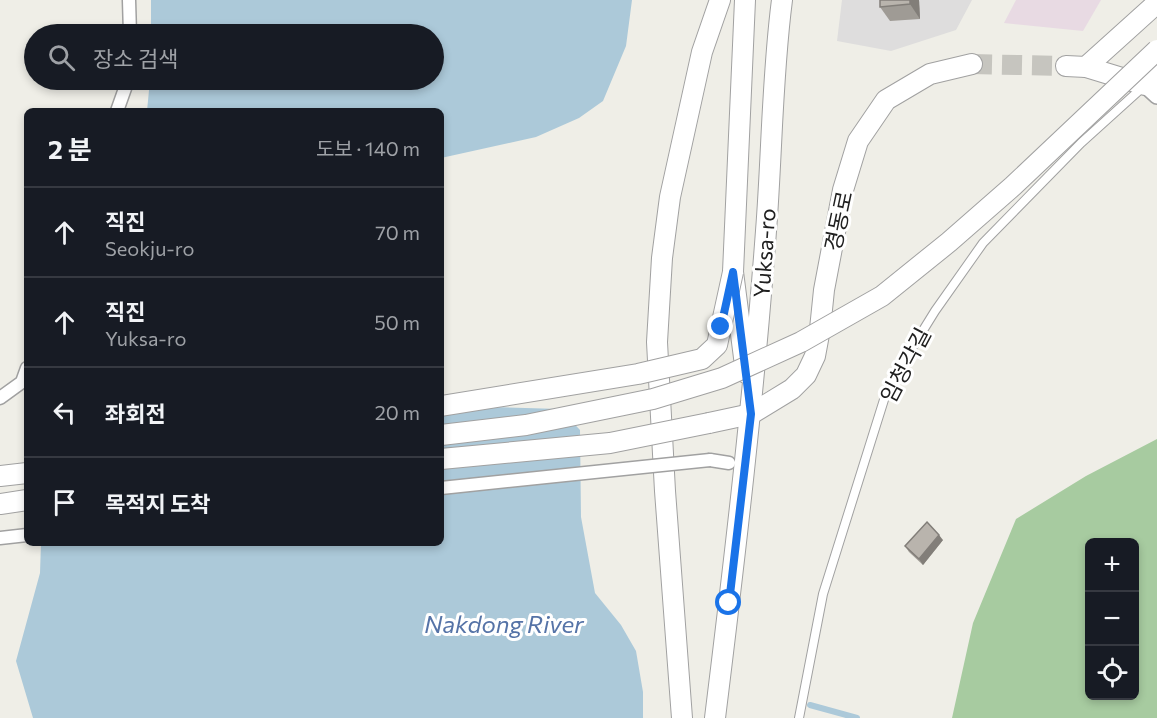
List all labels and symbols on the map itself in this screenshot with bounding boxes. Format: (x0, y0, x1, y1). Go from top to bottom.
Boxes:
street label: 경동로 (818, 188, 858, 254)
street label: Yuksa-ro (747, 207, 781, 299)
route end (707, 313, 733, 339)
street label: 임청각길 (874, 323, 936, 407)
route start (715, 589, 741, 615)
water label: Nakdong River (424, 609, 585, 638)

